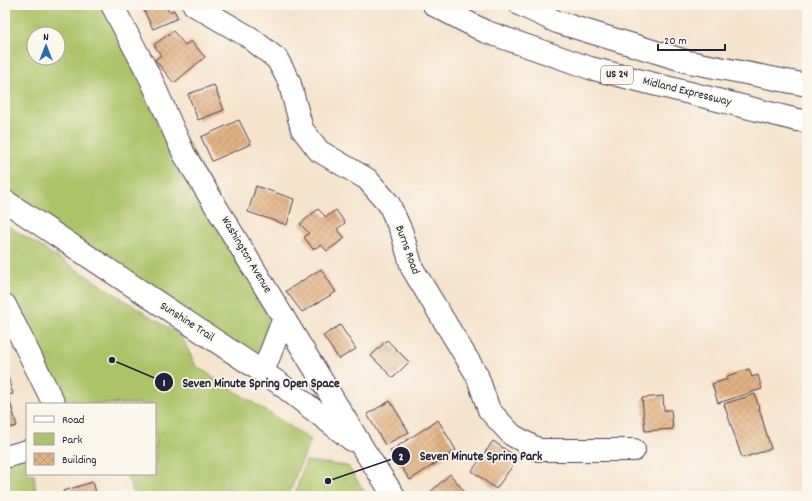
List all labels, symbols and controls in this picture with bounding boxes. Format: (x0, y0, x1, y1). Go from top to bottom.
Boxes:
north arrow (26, 26, 66, 66)
scale bar (658, 26, 725, 52)
text: N (43, 30, 49, 46)
text: 20 m (664, 33, 687, 50)
road number: US 24 (601, 66, 633, 84)
street label: Midland Expressway (641, 73, 734, 111)
street label: Washington Avenue (216, 213, 276, 297)
street label: Burns Road (390, 223, 424, 277)
street label: Sunshine Trail (156, 298, 218, 346)
callout: Seven Minute Spring Open Space (154, 370, 348, 395)
text: 1 (163, 375, 166, 392)
text: Seven Minute Spring Open Space (182, 375, 340, 394)
legend (26, 403, 156, 475)
text: Road (62, 412, 84, 429)
text: Park (62, 432, 83, 449)
callout: Seven Minute Spring Park (391, 443, 550, 468)
text: Seven Minute Spring Park (420, 448, 543, 467)
text: 2 (398, 449, 404, 466)
text: Building (62, 452, 97, 469)

